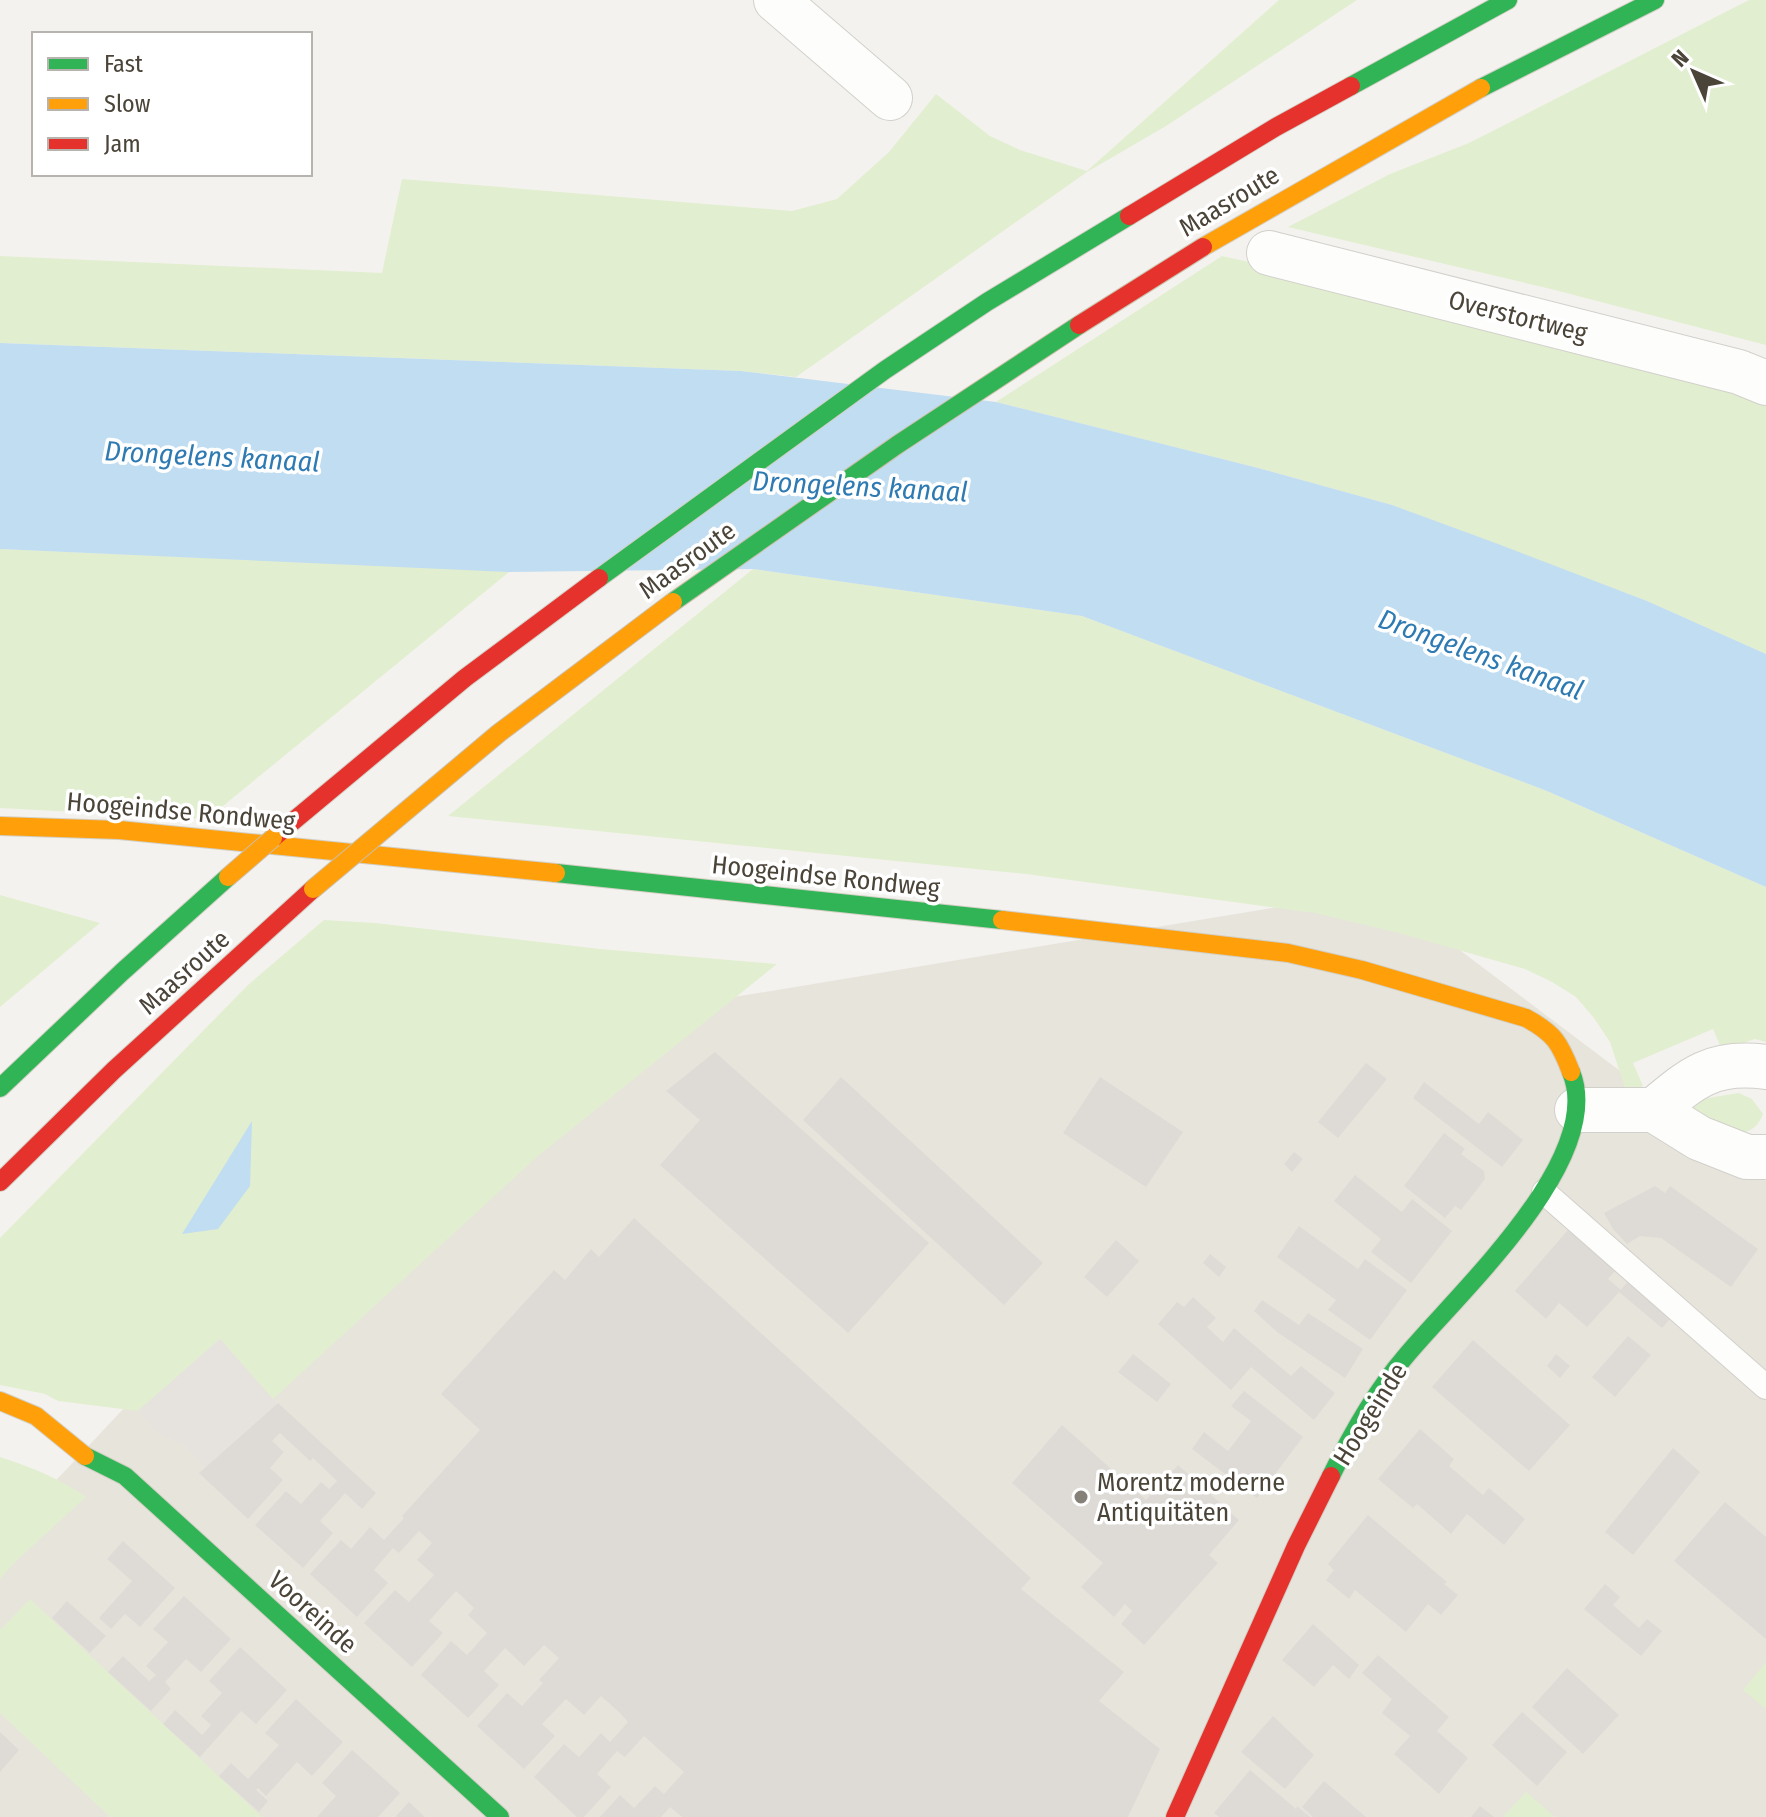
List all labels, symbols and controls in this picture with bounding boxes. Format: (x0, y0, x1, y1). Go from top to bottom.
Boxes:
legend (32, 32, 312, 176)
north arrow (1654, 32, 1734, 112)
text: N (1666, 44, 1694, 72)
text: Fast (104, 50, 143, 78)
text: Slow (104, 90, 151, 118)
text: Jam (104, 130, 141, 158)
street label: Maasroute (1174, 159, 1285, 243)
street label: Overstortweg (1445, 284, 1591, 349)
water label: Drongelens kanaal (104, 434, 320, 479)
water label: Drongelens kanaal (752, 464, 968, 509)
street label: Maasroute (633, 515, 741, 606)
water label: Drongelens kanaal (1374, 602, 1588, 707)
street label: Hoogeindse Rondweg (65, 786, 297, 837)
street label: Hoogeindse Rondweg (710, 849, 942, 904)
street label: Maasroute (133, 924, 236, 1021)
street label: Hoogeinde (1327, 1357, 1414, 1471)
place label: Morentz moderne Antiquitäten (1097, 1467, 1285, 1528)
marker: Morentz moderne Antiquitäten (1072, 1488, 1090, 1506)
street label: Vooreinde (262, 1565, 363, 1660)

